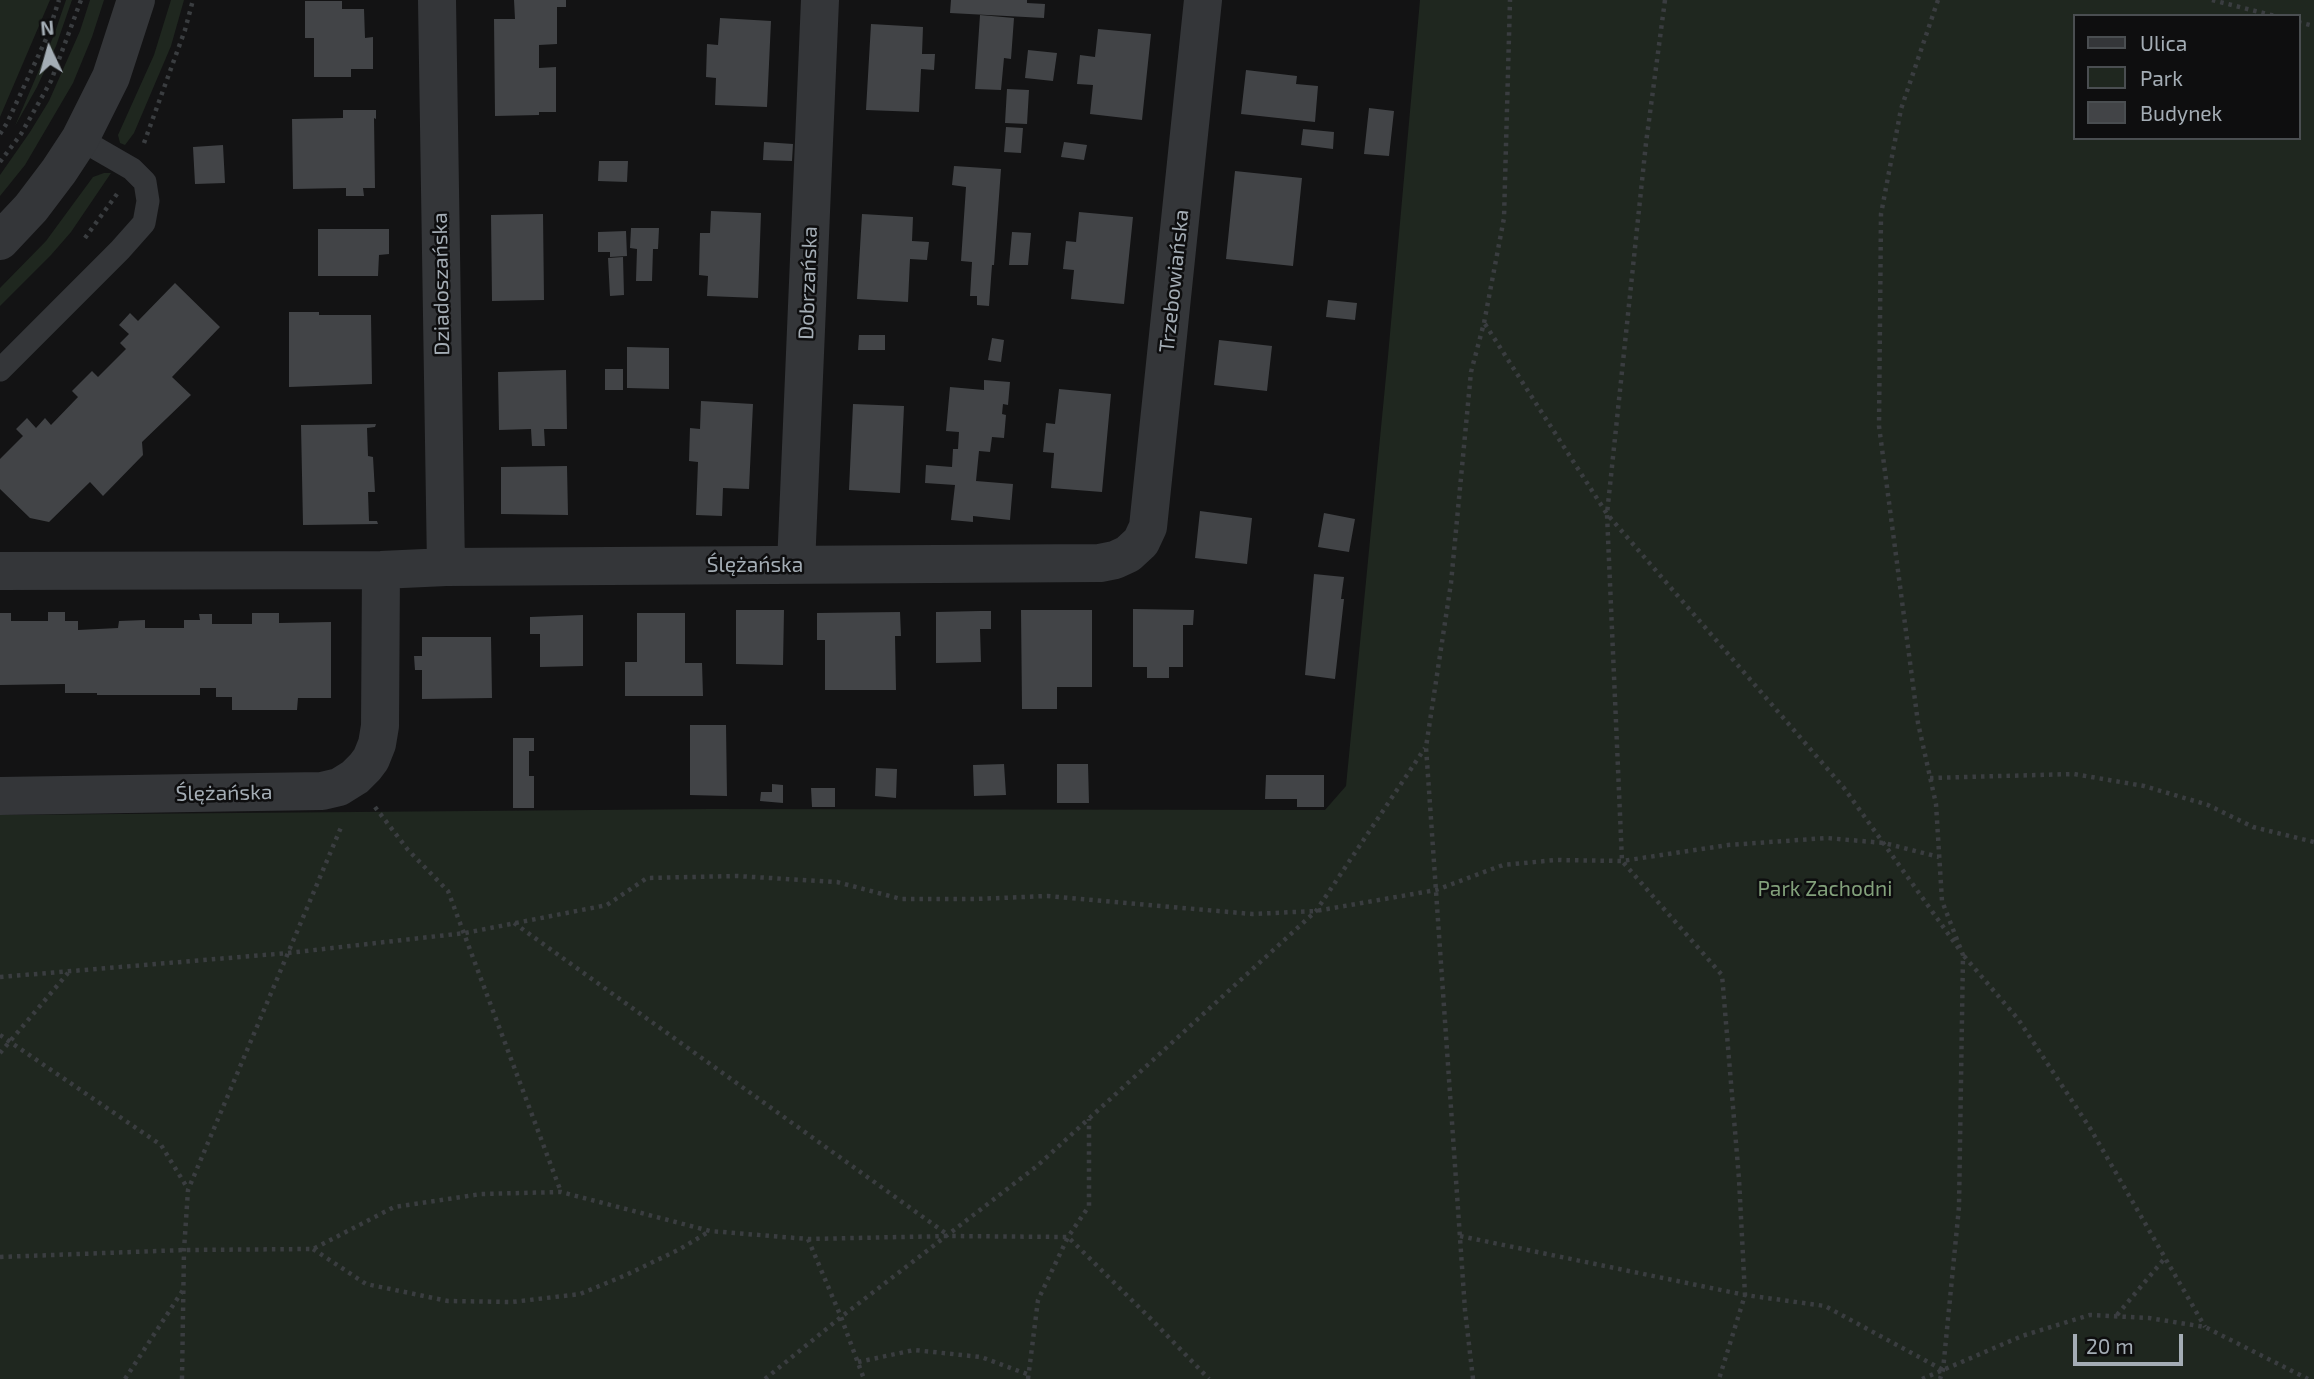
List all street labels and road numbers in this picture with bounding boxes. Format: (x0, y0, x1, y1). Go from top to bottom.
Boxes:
street label: Trzebowiańska (1154, 208, 1194, 354)
street label: Dziadoszańska (427, 212, 455, 356)
street label: Dobrzańska (793, 226, 823, 340)
street label: Ślężańska (707, 552, 803, 578)
street label: Ślężańska (175, 780, 273, 806)

